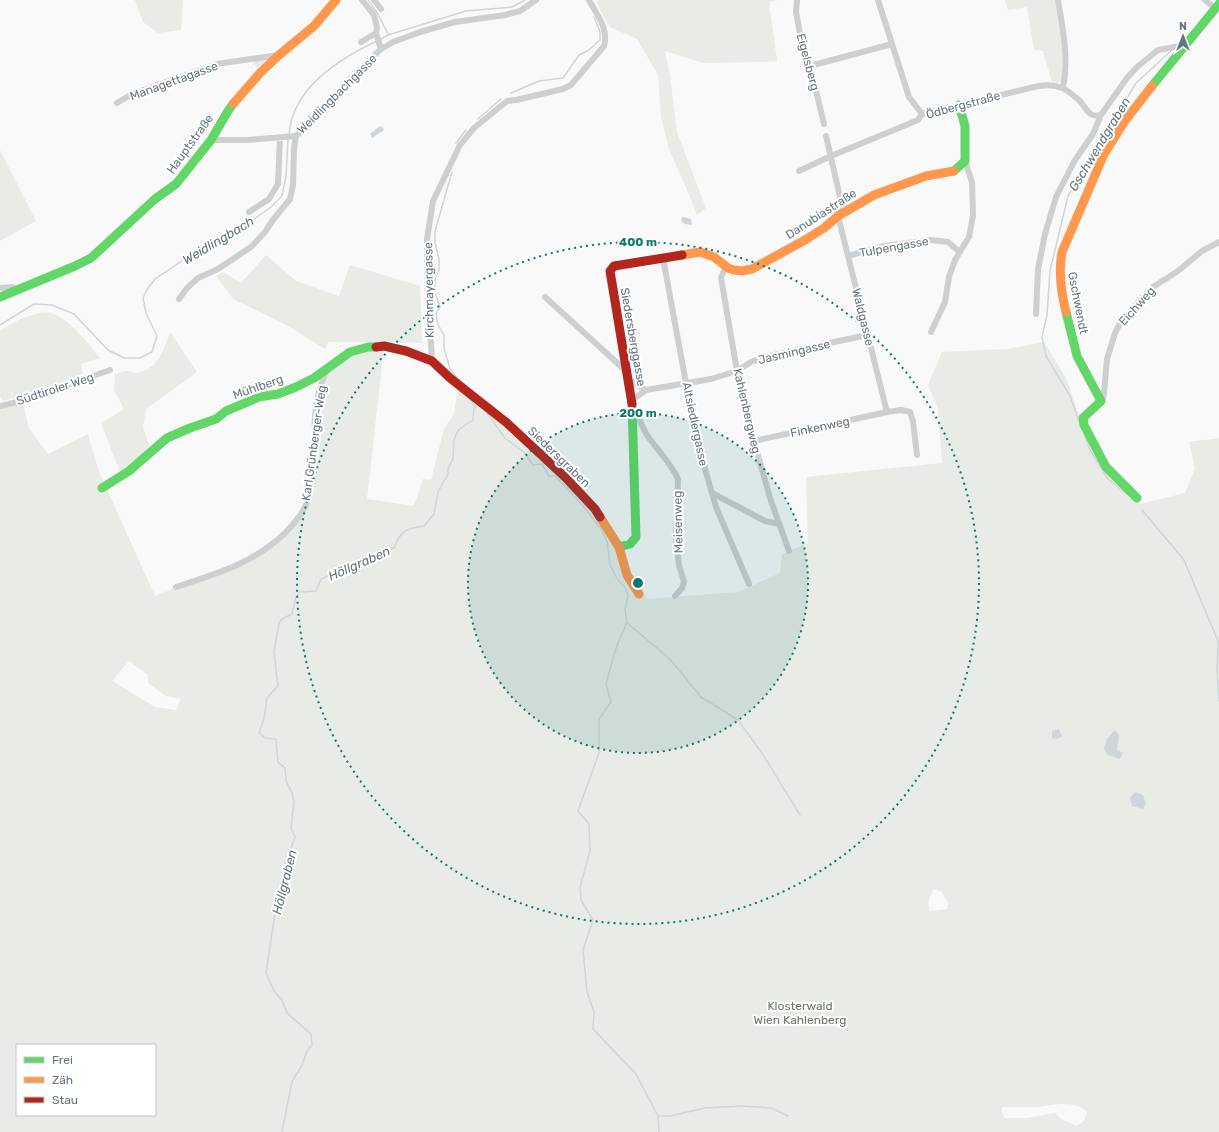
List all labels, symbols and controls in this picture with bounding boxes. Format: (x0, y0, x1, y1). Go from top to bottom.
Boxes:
north arrow (1163, 16, 1203, 56)
text: N (1179, 20, 1187, 33)
street label: Eigelsberg (794, 32, 822, 92)
street label: Weidlingbachgasse (294, 51, 380, 137)
street label: Managettagasse (128, 58, 220, 103)
street label: Ödbergstraße (924, 88, 1002, 122)
water label: Gschwendgraben (1066, 95, 1134, 194)
street label: Hauptstraße (164, 111, 216, 176)
street label: Danubiastraße (783, 186, 859, 242)
water label: Weidlingbach (180, 213, 257, 268)
street label: Tulpengasse (858, 234, 930, 260)
text: 400 m (619, 235, 657, 249)
street label: Kirchmayergasse (421, 242, 437, 338)
street label: Gschwendt (1065, 271, 1091, 336)
street label: Eichweg (1116, 284, 1158, 328)
street label: Siedersberggasse (617, 287, 649, 388)
street label: Waldgasse (849, 287, 877, 347)
street label: Jasmingasse (756, 337, 832, 367)
street label: Kahlenbergweg (730, 367, 764, 455)
street label: Südtiroler Weg (14, 370, 96, 408)
street label: Mühlberg (231, 372, 285, 402)
street label: Altsiedlergasse (679, 381, 711, 467)
street label: Karl Grünberger-Weg (299, 384, 329, 502)
text: 200 m (619, 406, 657, 420)
street label: Finkenweg (789, 414, 851, 440)
street label: Siedersgraben (525, 424, 593, 490)
street label: Meisenweg (670, 491, 686, 553)
water label: Höllgraben (326, 543, 393, 585)
centre of rings (631, 576, 645, 590)
water label: Höllgraben (269, 848, 301, 916)
park label: Klosterwald Wien Kahlenberg (754, 999, 846, 1027)
legend (16, 1044, 156, 1116)
text: Frei (52, 1053, 73, 1067)
text: Zäh (52, 1073, 73, 1087)
text: Stau (52, 1093, 78, 1107)

